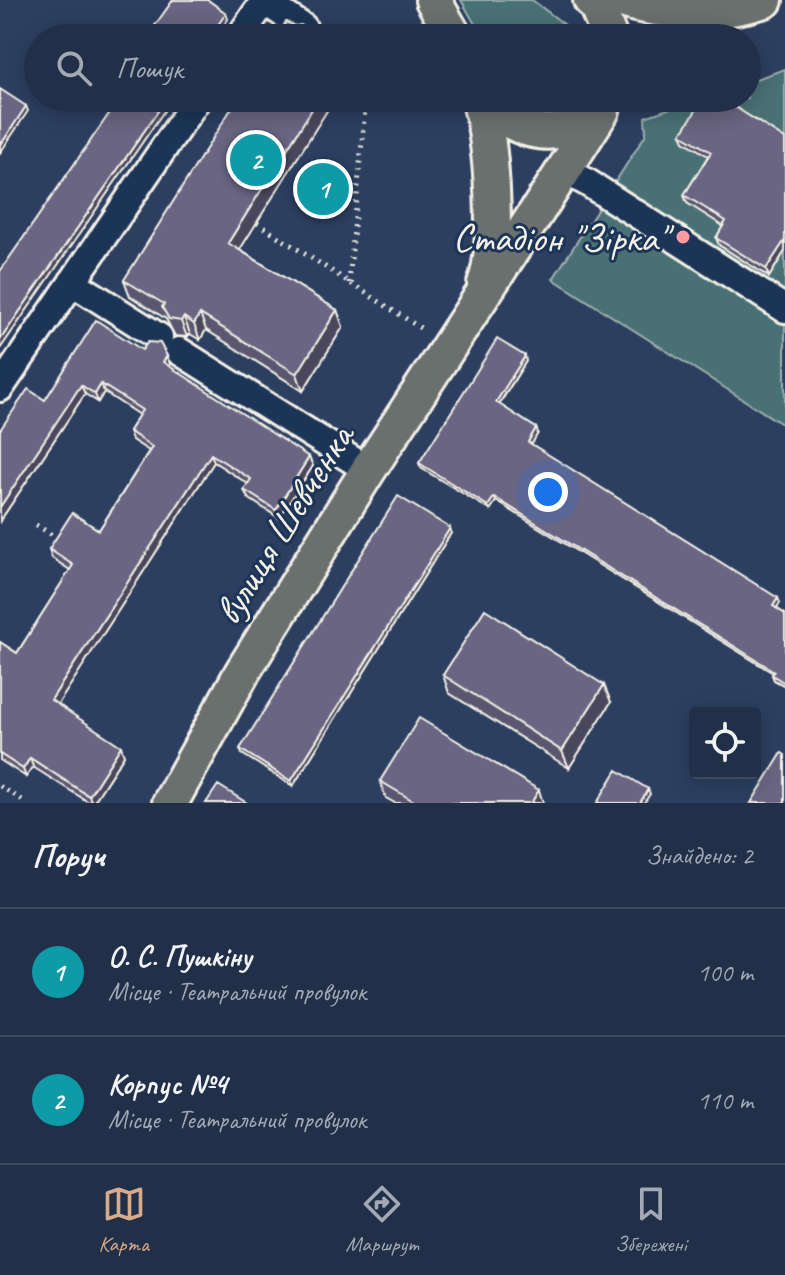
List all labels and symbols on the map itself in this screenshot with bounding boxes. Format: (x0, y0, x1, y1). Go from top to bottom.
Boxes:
pin: 2 (230, 130, 282, 190)
pin: 1 (297, 159, 349, 219)
place label: Стадіон "Зірка" (453, 213, 675, 263)
marker: Стадіон "Зірка" (674, 228, 692, 246)
street label: вулиця Шевченка (203, 412, 367, 634)
your location (528, 472, 568, 512)

